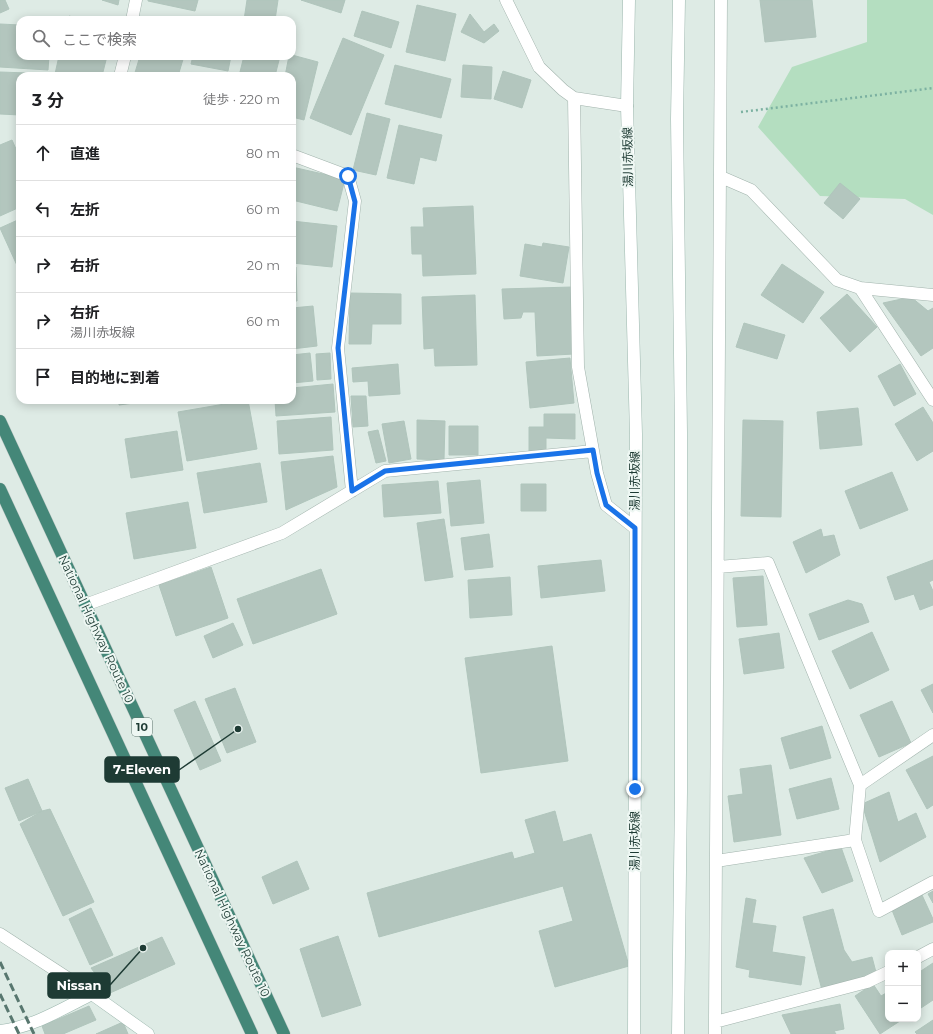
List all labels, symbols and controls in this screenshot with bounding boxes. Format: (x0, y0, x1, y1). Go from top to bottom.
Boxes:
search box (16, 16, 296, 60)
icon: search (30, 27, 52, 49)
text: ここで検索 (62, 30, 137, 49)
text: 3 分 (32, 90, 64, 110)
text: 徒歩 · 220 m (203, 91, 280, 107)
street label: 湯川赤坂線 (619, 127, 636, 187)
icon: ahead (32, 142, 54, 164)
text: 直進 (70, 144, 100, 163)
text: 80 m (246, 145, 280, 161)
route start (339, 167, 357, 185)
icon: left (32, 198, 54, 220)
text: 左折 (70, 200, 100, 219)
text: 60 m (246, 201, 280, 217)
icon: right (32, 254, 54, 276)
text: 右折 (70, 256, 100, 275)
text: 20 m (247, 257, 280, 273)
text: 右折 (70, 303, 100, 322)
icon: right (32, 310, 54, 332)
text: 60 m (246, 313, 280, 329)
text: 湯川赤坂線 (70, 324, 135, 340)
icon: arrive (32, 366, 54, 388)
text: 目的地に到着 (70, 368, 160, 387)
street label: 湯川赤坂線 (627, 451, 642, 511)
street label: National Highway Route 10 (56, 552, 137, 705)
road number: 10 (132, 718, 152, 736)
callout: 7-Eleven (105, 757, 179, 782)
text: 7-Eleven (113, 761, 171, 777)
route end (626, 780, 644, 798)
street label: 湯川赤坂線 (627, 811, 642, 871)
street label: National Highway Route 10 (192, 846, 273, 999)
map controls (885, 950, 921, 1022)
button: + (885, 950, 921, 986)
callout: Nissan (48, 973, 110, 998)
text: Nissan (56, 977, 102, 993)
button: − (885, 986, 921, 1022)

